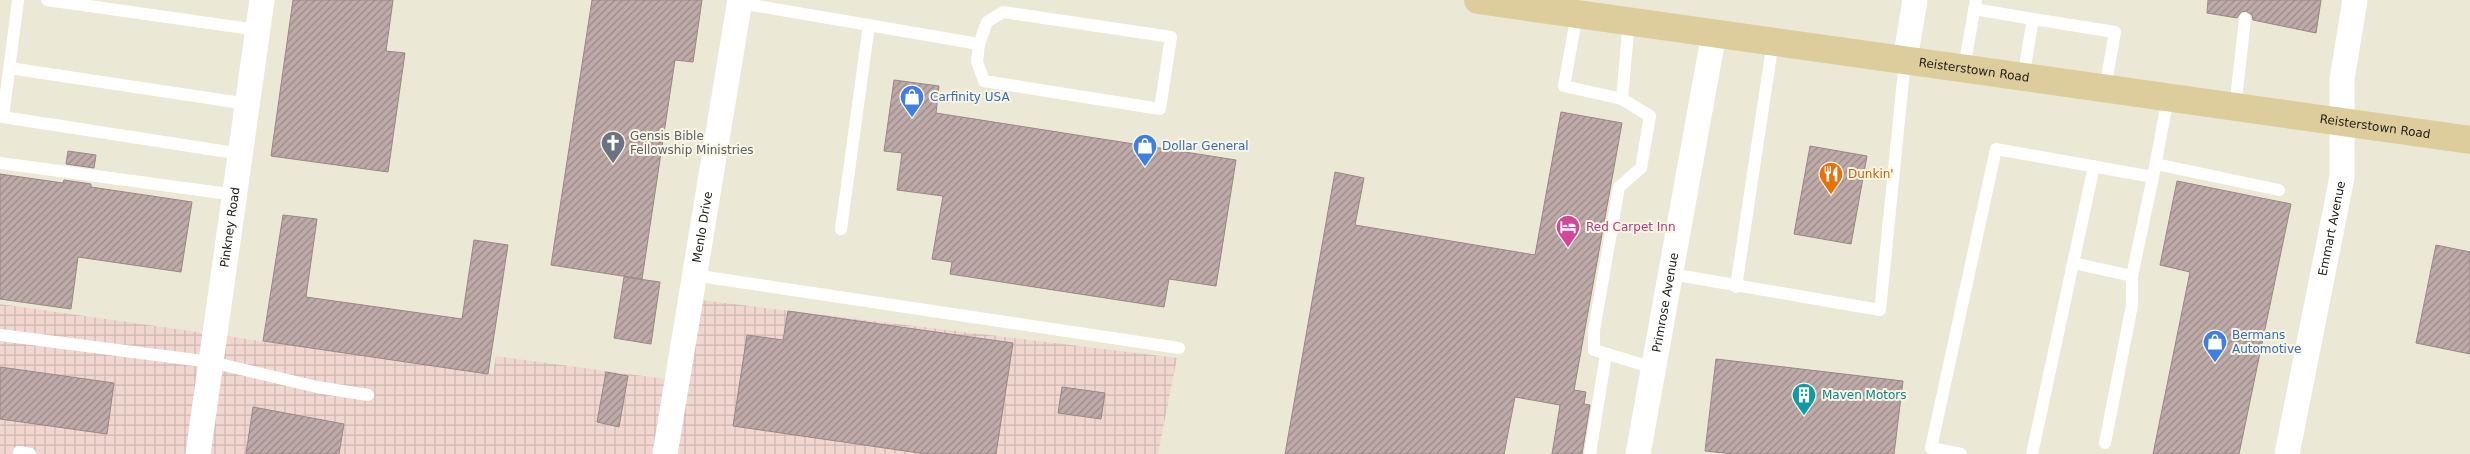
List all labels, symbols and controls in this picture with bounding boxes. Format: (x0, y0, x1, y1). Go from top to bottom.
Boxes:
street label: Reisterstown Road (1918, 55, 2030, 85)
shop icon: Carfinity USA (899, 84, 925, 118)
place label: Carfinity USA (930, 90, 1010, 104)
street label: Reisterstown Road (2319, 112, 2431, 141)
place label: Gensis Bible Fellowship Ministries (630, 129, 754, 157)
church icon: Gensis Bible Fellowship Ministries (600, 130, 626, 164)
shop icon: Dollar General (1132, 133, 1158, 167)
place label: Dollar General (1162, 139, 1249, 153)
restaurant icon: Dunkin' (1818, 161, 1844, 195)
place label: Dunkin' (1848, 167, 1894, 181)
street label: Emmart Avenue (2316, 180, 2348, 277)
street label: Pinkney Road (217, 186, 243, 268)
street label: Menlo Drive (690, 190, 715, 264)
hotel icon: Red Carpet Inn (1555, 214, 1581, 248)
place label: Red Carpet Inn (1586, 220, 1676, 234)
street label: Primrose Avenue (1649, 251, 1681, 353)
place label: Bermans Automotive (2232, 328, 2301, 356)
shop icon: Bermans Automotive (2202, 329, 2228, 363)
building icon: Maven Motors (1791, 382, 1817, 416)
place label: Maven Motors (1822, 388, 1907, 402)

